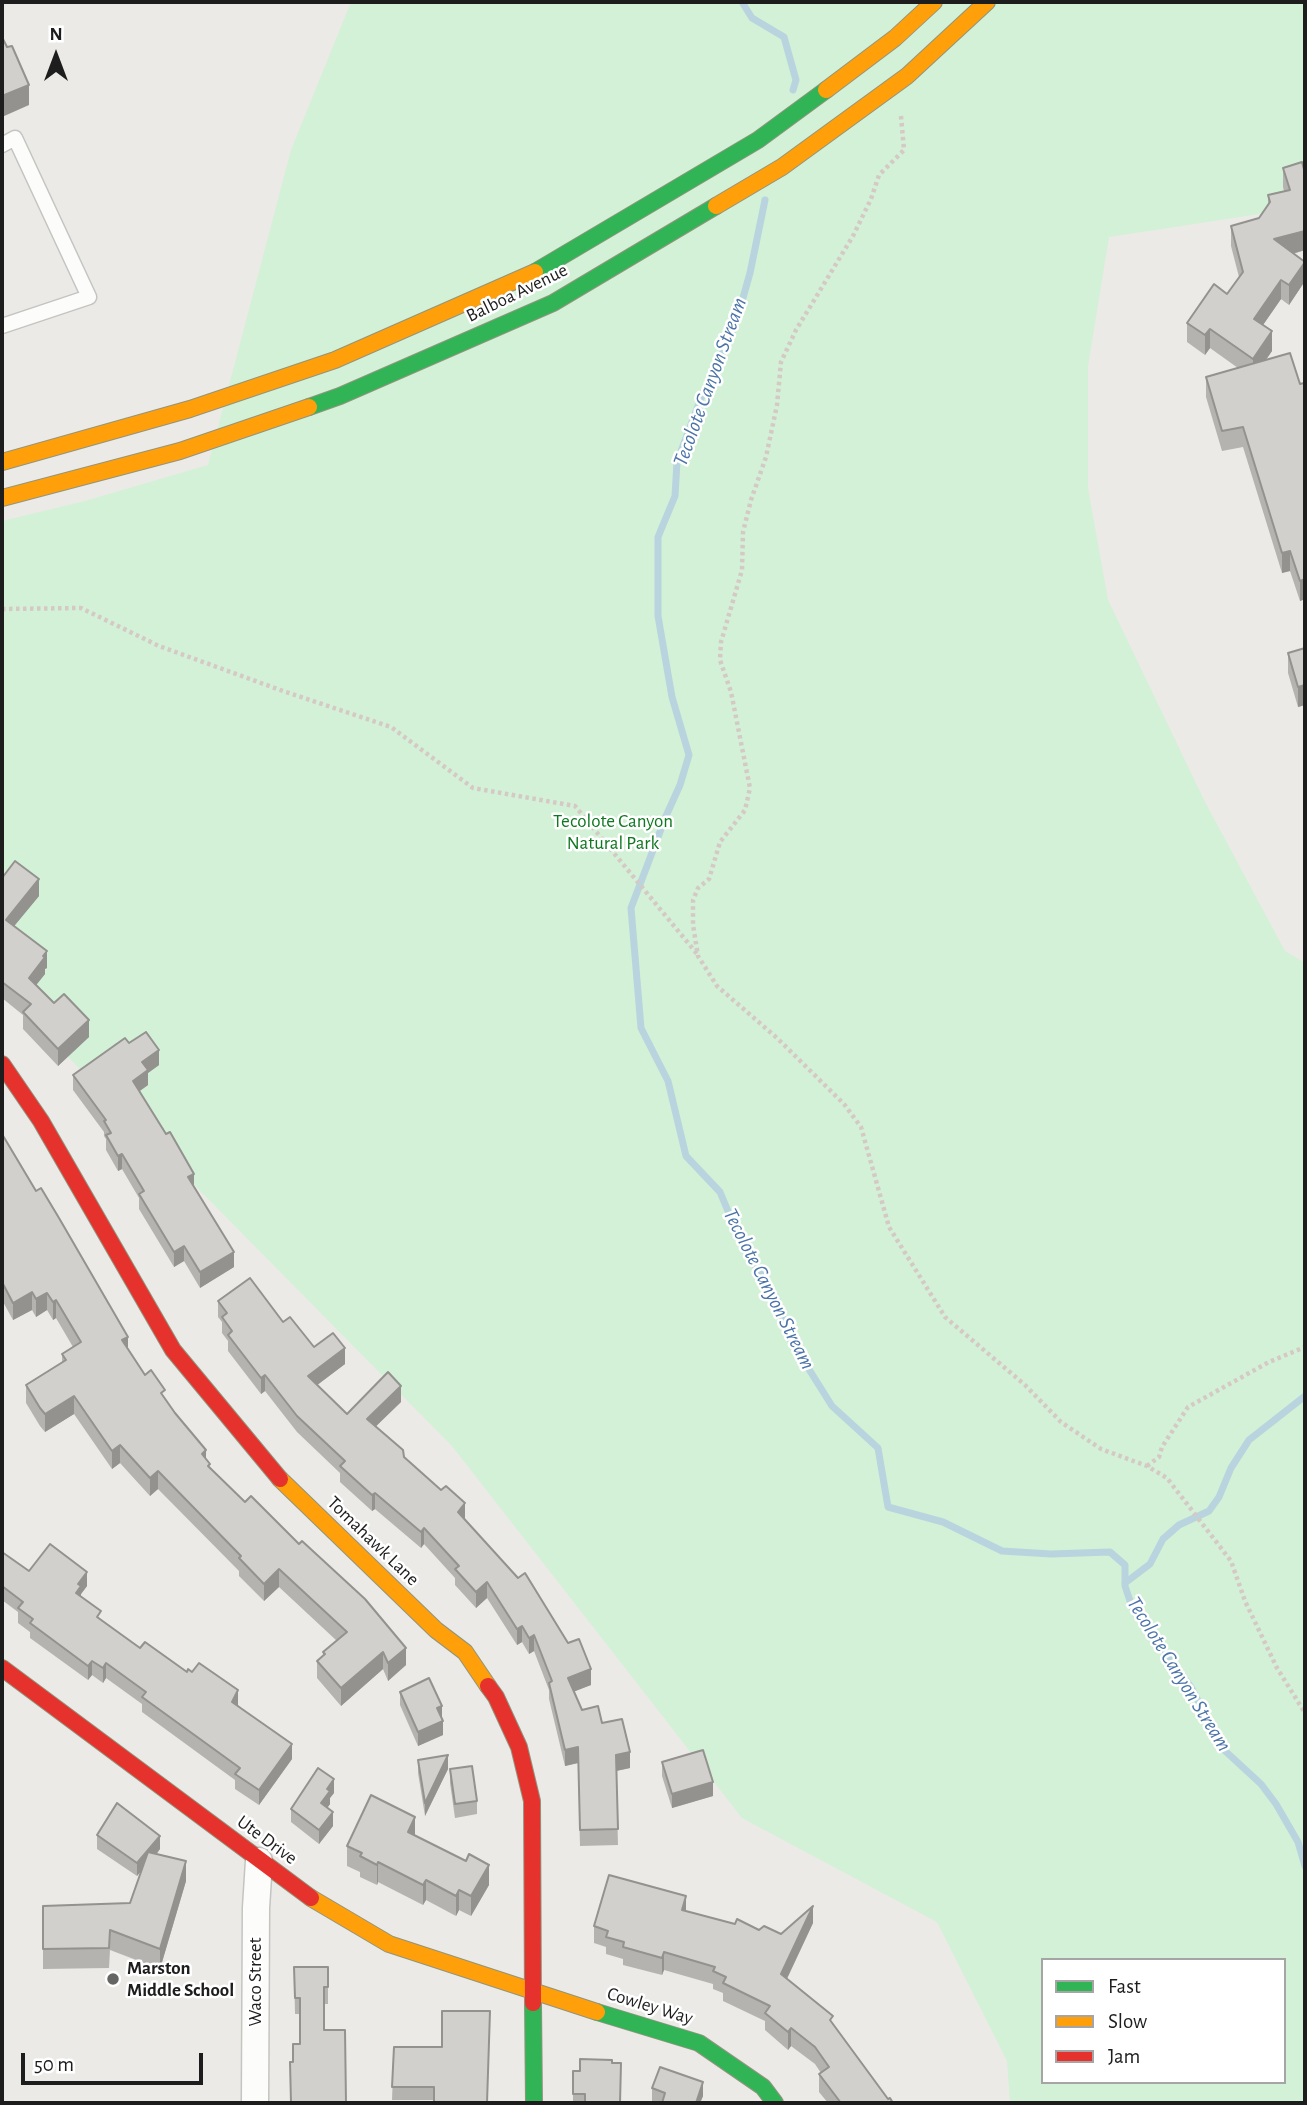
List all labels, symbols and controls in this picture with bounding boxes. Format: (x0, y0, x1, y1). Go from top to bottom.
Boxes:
north arrow (21, 21, 91, 91)
text: N (49, 25, 63, 44)
street label: Balboa Avenue (463, 259, 571, 327)
water label: Tecolote Canyon Stream (668, 294, 752, 470)
park label: Tecolote Canyon Natural Park (553, 810, 673, 854)
water label: Tecolote Canyon Stream (717, 1204, 821, 1374)
street label: Tomahawk Lane (322, 1491, 424, 1591)
water label: Tecolote Canyon Stream (1121, 1592, 1237, 1756)
street label: Ute Drive (232, 1810, 302, 1870)
street label: Waco Street (244, 1937, 266, 2027)
place label: Marston Middle School (127, 1957, 234, 2001)
legend (1041, 1958, 1286, 2084)
marker: Marston Middle School (105, 1971, 121, 1987)
text: Fast (1108, 1976, 1141, 1997)
street label: Cowley Way (604, 1982, 696, 2030)
text: Slow (1108, 2011, 1147, 2032)
scale bar (24, 2038, 206, 2082)
text: Jam (1108, 2046, 1140, 2067)
text: 50 m (34, 2054, 74, 2075)

